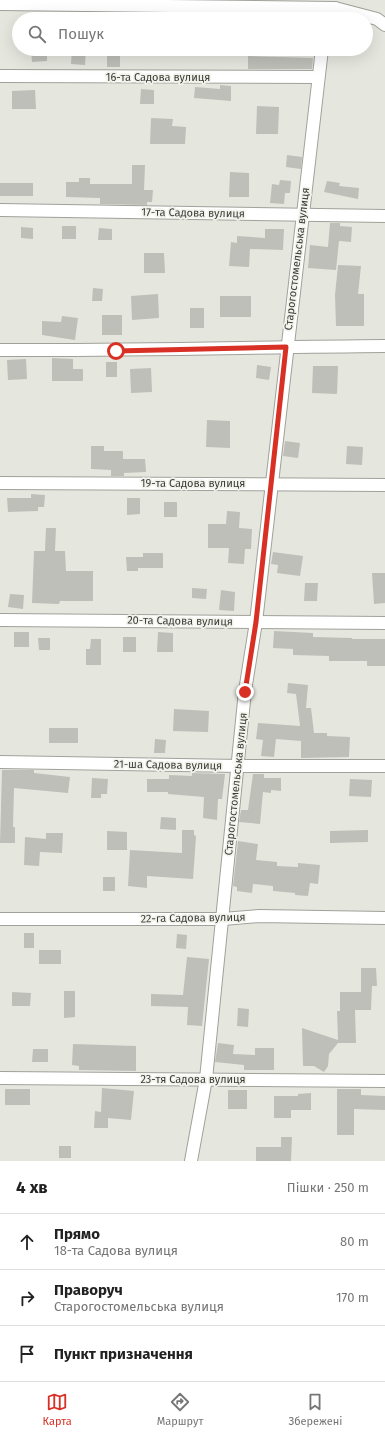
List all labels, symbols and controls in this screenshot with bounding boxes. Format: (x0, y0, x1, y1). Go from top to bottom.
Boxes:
search box (12, 12, 373, 56)
icon: search (26, 23, 48, 45)
text: Пошук (58, 25, 104, 43)
street label: 16-та Садова вулиця (106, 71, 210, 84)
street label: Старогостомельська вулиця (282, 187, 312, 331)
street label: 17-та Садова вулиця (141, 206, 245, 220)
route start (107, 342, 125, 360)
street label: 19-та Садова вулиця (141, 477, 245, 490)
street label: 20-та Садова вулиця (127, 614, 233, 628)
route end (236, 683, 254, 701)
street label: Старогостомельська вулиця (222, 712, 250, 856)
street label: 21-ша Садова вулиця (114, 758, 222, 772)
street label: 22-га Садова вулиця (140, 911, 246, 925)
street label: 23-тя Садова вулиця (140, 1073, 246, 1086)
text: 4 хв (16, 1177, 48, 1198)
text: Пішки · 250 m (287, 1180, 369, 1195)
text: Прямо (54, 1225, 100, 1243)
icon: ahead (16, 1231, 38, 1253)
text: 80 m (340, 1234, 369, 1249)
text: 18-та Садова вулиця (54, 1243, 178, 1258)
text: Праворуч (54, 1281, 123, 1299)
icon: right (16, 1287, 38, 1309)
text: 170 m (336, 1290, 369, 1305)
text: Старогостомельська вулиця (54, 1299, 224, 1314)
icon: arrive (16, 1343, 38, 1365)
text: Пункт призначення (54, 1345, 193, 1363)
tab: Карта (43, 1391, 72, 1428)
tab: Маршрут (157, 1391, 203, 1428)
tab: Збережені (288, 1391, 342, 1428)

